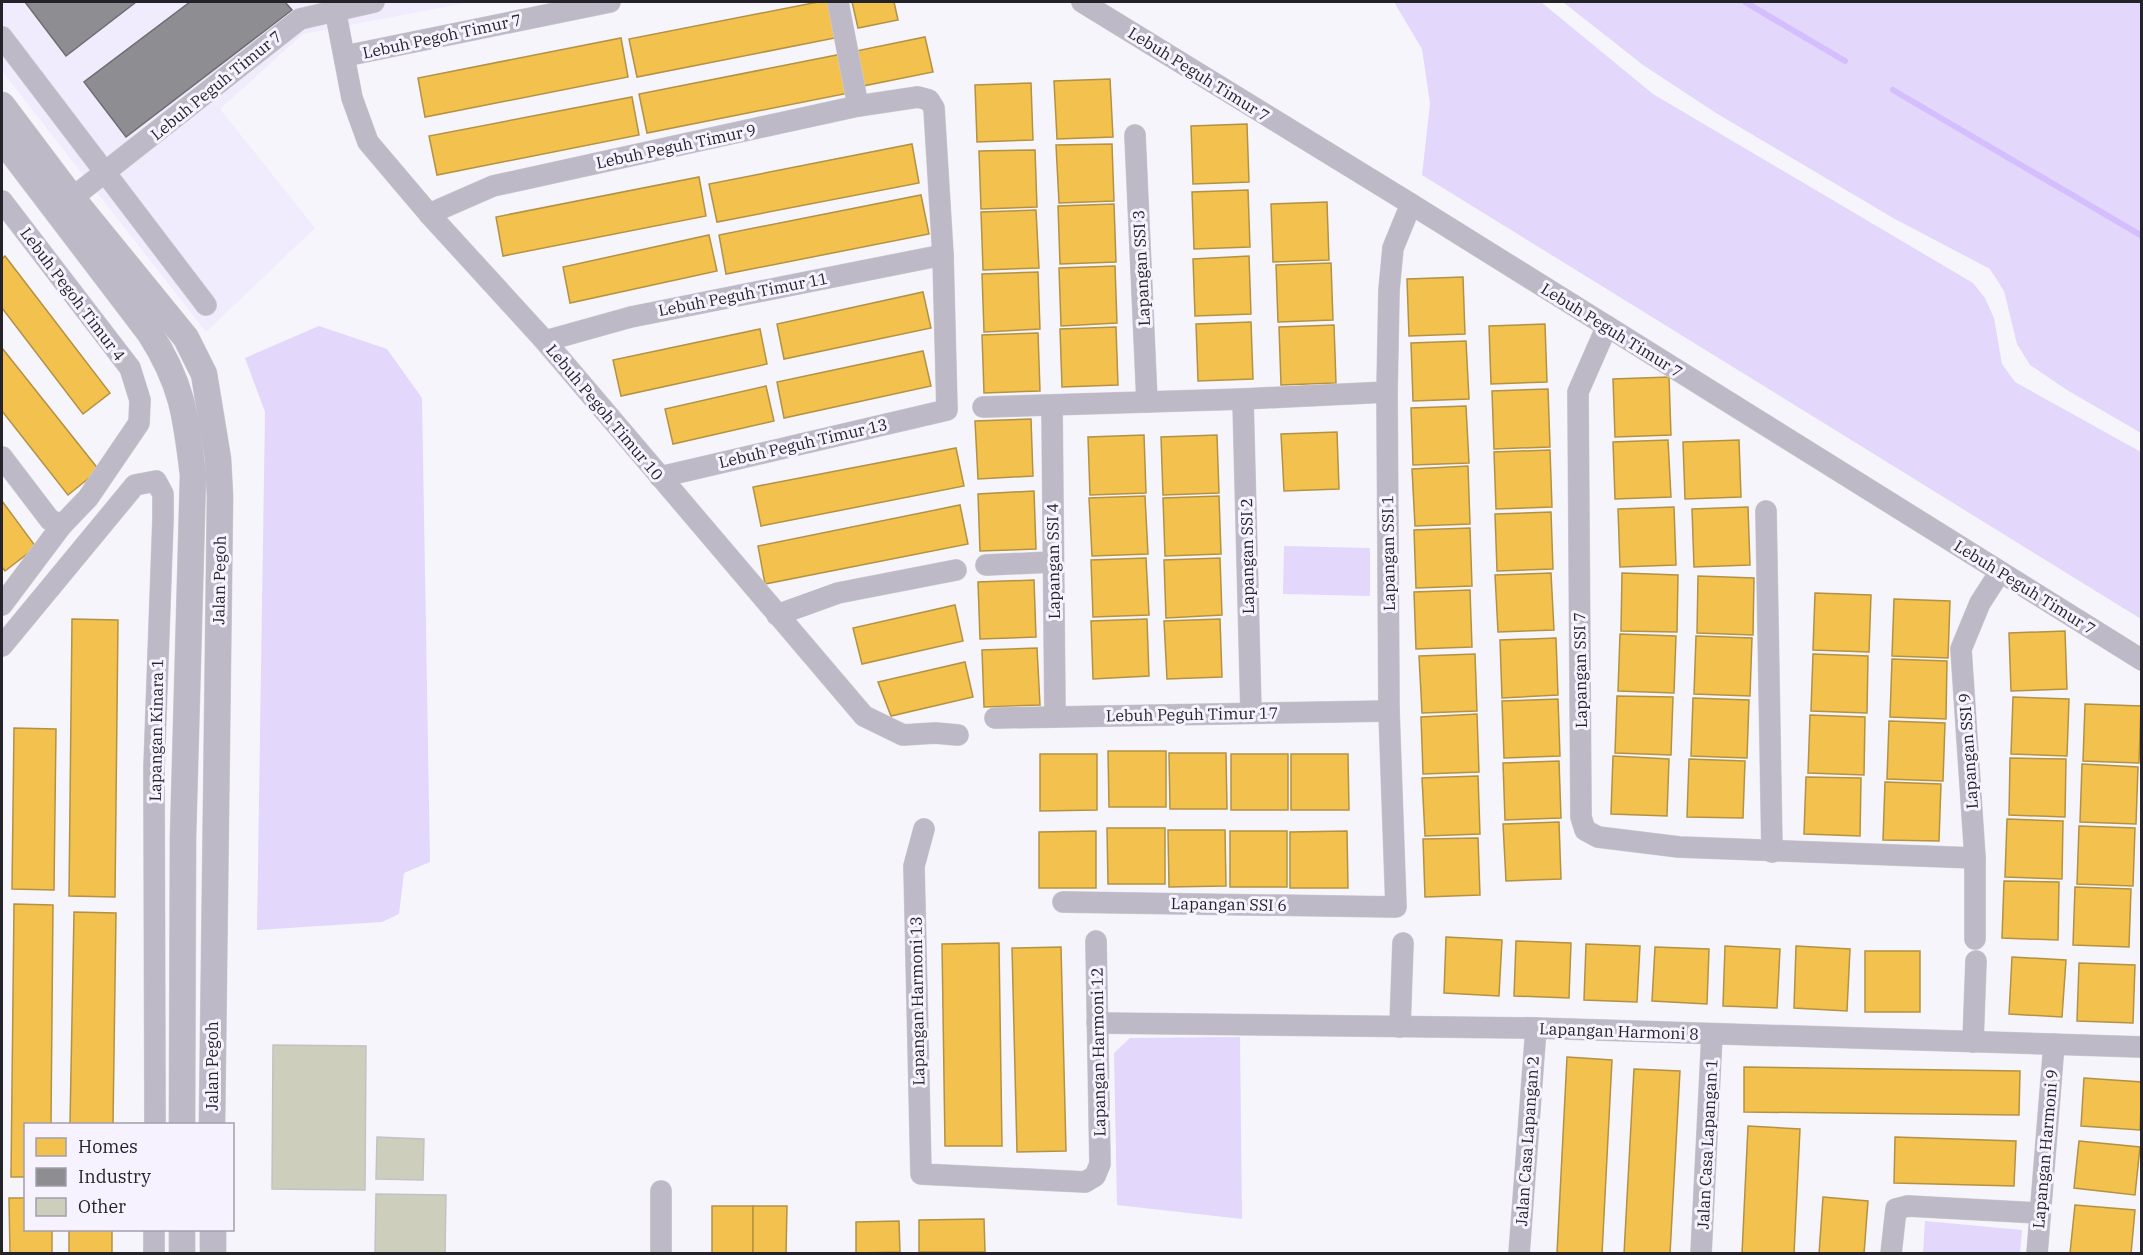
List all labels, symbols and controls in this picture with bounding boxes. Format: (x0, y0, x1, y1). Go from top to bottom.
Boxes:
street label: Lebuh Pegoh Timur 7 (361, 9, 523, 63)
street label: Lebuh Peguh Timur 7 (1125, 22, 1273, 126)
street label: Lebuh Peguh Timur 7 (146, 26, 286, 144)
street label: Lebuh Peguh Timur 9 (594, 119, 758, 173)
street label: Lapangan SSI 3 (1128, 210, 1154, 326)
street label: Lebuh Pegoh Timur 4 (16, 223, 130, 365)
street label: Lebuh Peguh Timur 11 (656, 268, 830, 320)
street label: Lebuh Peguh Timur 7 (1538, 278, 1686, 382)
street label: Lebuh Pegoh Timur 10 (542, 340, 668, 484)
street label: Lebuh Peguh Timur 13 (717, 414, 889, 472)
street label: Lapangan SSI 1 (1377, 495, 1399, 611)
street label: Lapangan SSI 2 (1236, 498, 1258, 614)
street label: Lapangan SSI 4 (1042, 503, 1064, 619)
street label: Jalan Pegoh (208, 535, 230, 625)
street label: Lebuh Peguh Timur 7 (1951, 535, 2099, 639)
street label: Lapangan SSI 7 (1569, 612, 1591, 728)
street label: Lapangan Kinara 1 (145, 658, 167, 802)
street label: Lapangan SSI 9 (1954, 692, 1982, 810)
street label: Lebuh Peguh Timur 17 (1106, 702, 1278, 726)
street label: Lapangan SSI 6 (1171, 893, 1287, 915)
street label: Lapangan Harmoni 13 (906, 916, 928, 1086)
street label: Lapangan Harmoni 12 (1087, 967, 1109, 1137)
street label: Lapangan Harmoni 8 (1539, 1018, 1699, 1044)
street label: Jalan Pegoh (202, 1021, 222, 1111)
street label: Jalan Casa Lapangan 2 (1511, 1055, 1543, 1227)
street label: Jalan Casa Lapangan 1 (1693, 1058, 1721, 1230)
street label: Lapangan Harmoni 9 (2028, 1069, 2062, 1229)
legend (24, 1123, 234, 1231)
text: Homes (78, 1135, 138, 1158)
text: Industry (78, 1165, 151, 1188)
text: Other (78, 1195, 126, 1218)

